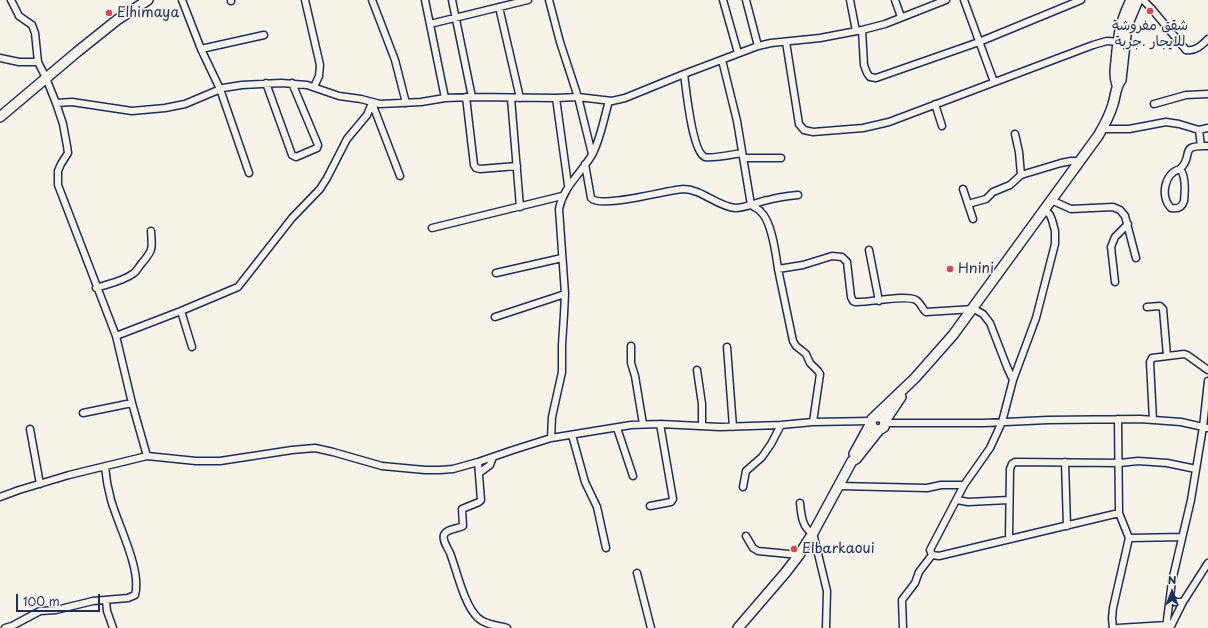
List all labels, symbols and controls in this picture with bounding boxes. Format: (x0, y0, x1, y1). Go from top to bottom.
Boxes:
place label: Elhimaya (117, 5, 179, 21)
marker: شقق مفروشة للايجار .جربة (1145, 6, 1155, 16)
marker: Elhimaya (104, 8, 114, 18)
place label: شقق مفروشة للايجار .جربة (1112, 18, 1188, 50)
place label: Hnini (958, 261, 994, 277)
marker: Hnini (945, 264, 955, 274)
place label: Elbarkaoui (802, 541, 875, 557)
marker: Elbarkaoui (789, 544, 799, 554)
text: N (1168, 571, 1176, 588)
north arrow (1152, 572, 1192, 612)
scale bar (18, 586, 102, 612)
text: 100 m (23, 592, 60, 610)

